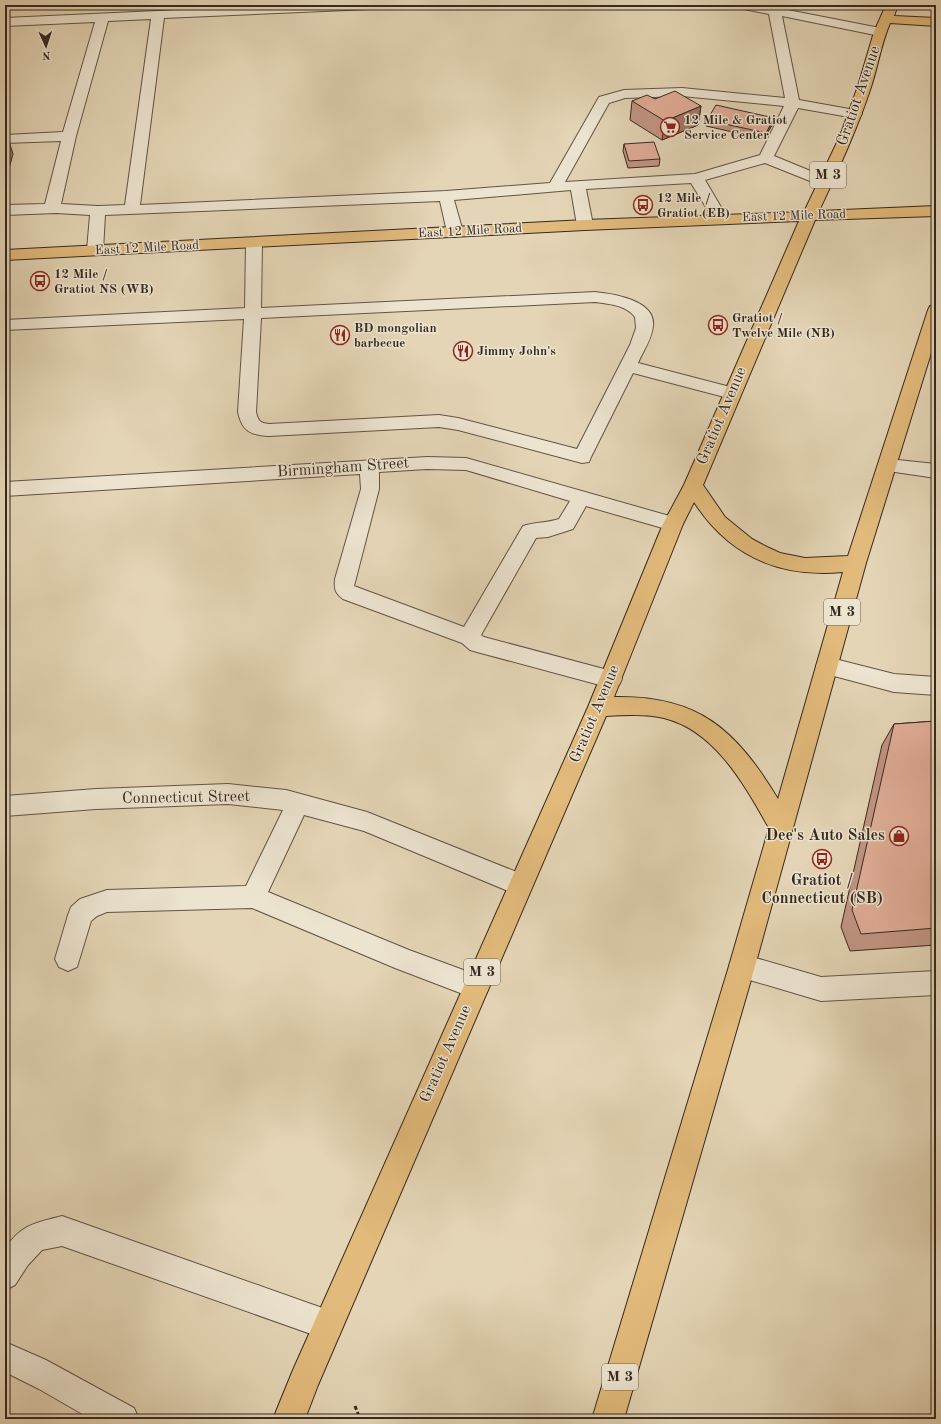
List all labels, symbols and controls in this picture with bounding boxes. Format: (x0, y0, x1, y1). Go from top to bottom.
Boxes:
north arrow (26, 26, 66, 66)
street label: Gratiot Avenue (834, 44, 884, 148)
text: N (41, 49, 51, 60)
place label: 12 Mile & Gratiot Service Center (684, 114, 788, 142)
supermarket icon: 12 Mile & Gratiot Service Center (659, 116, 681, 138)
road number: M 3 (810, 162, 846, 188)
place label: 12 Mile / Gratiot (EB) (657, 192, 730, 220)
bus stop icon: 12 Mile / Gratiot (EB) (632, 194, 654, 216)
street label: East 12 Mile Road (742, 208, 847, 224)
street label: East 12 Mile Road (418, 222, 523, 240)
street label: East 12 Mile Road (95, 239, 200, 257)
place label: 12 Mile / Gratiot NS (WB) (54, 268, 154, 296)
bus stop icon: 12 Mile / Gratiot NS (WB) (29, 270, 51, 292)
place label: Gratiot / Twelve Mile (NB) (732, 312, 835, 340)
bus stop icon: Gratiot / Twelve Mile (NB) (707, 314, 729, 336)
place label: BD mongolian barbecue (354, 322, 437, 350)
restaurant icon: BD mongolian barbecue (329, 324, 351, 346)
restaurant icon: Jimmy John's (452, 340, 474, 362)
place label: Jimmy John's (477, 345, 556, 358)
street label: Gratiot Avenue (694, 365, 750, 467)
street label: Birmingham Street (276, 455, 410, 481)
road number: M 3 (824, 599, 860, 625)
street label: Gratiot Avenue (567, 663, 623, 765)
street label: Connecticut Street (122, 789, 251, 807)
shop icon: Dee's Auto Sales (888, 825, 910, 847)
place label: Dee's Auto Sales (765, 828, 885, 844)
bus stop icon: Gratiot / Connecticut (SB) (811, 848, 833, 870)
place label: Gratiot / Connecticut (SB) (761, 873, 883, 907)
road number: M 3 (464, 959, 500, 985)
street label: Gratiot Avenue (417, 1003, 475, 1105)
road number: M 3 (602, 1364, 638, 1390)

